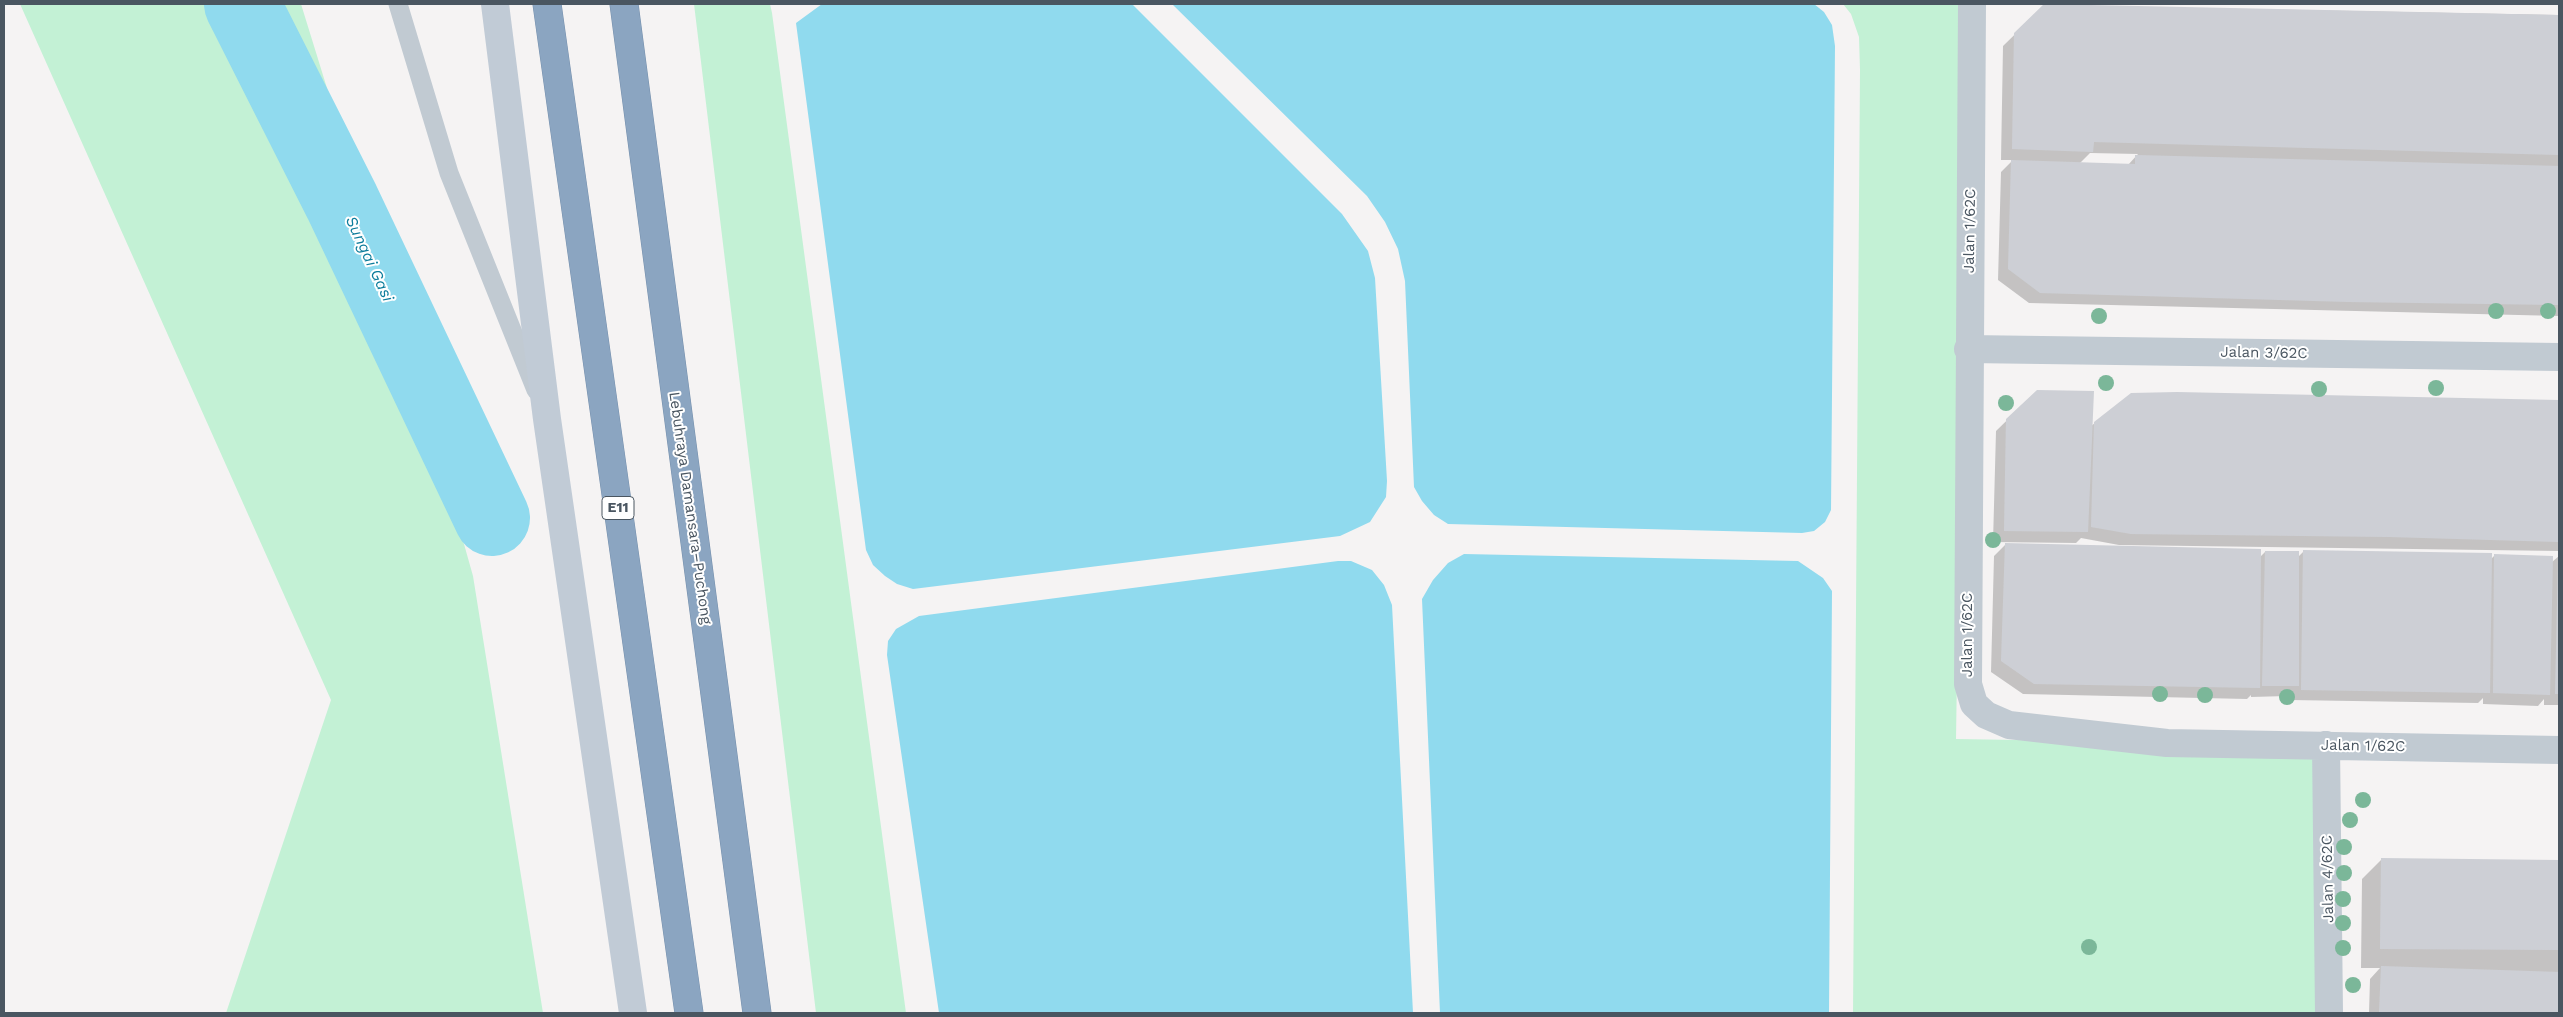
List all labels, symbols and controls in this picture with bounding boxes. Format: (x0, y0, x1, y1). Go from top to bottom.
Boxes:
street label: Jalan 1/62C (1960, 189, 1980, 273)
water label: Sungai Gasi (341, 213, 397, 305)
street label: Jalan 3/62C (2220, 343, 2308, 363)
street label: Lebuhraya Damansara–Puchong (665, 391, 715, 625)
road number: E11 (602, 496, 634, 520)
street label: Jalan 1/62C (1959, 593, 1977, 677)
street label: Jalan 1/62C (2321, 736, 2405, 756)
street label: Jalan 4/62C (2318, 835, 2338, 923)

